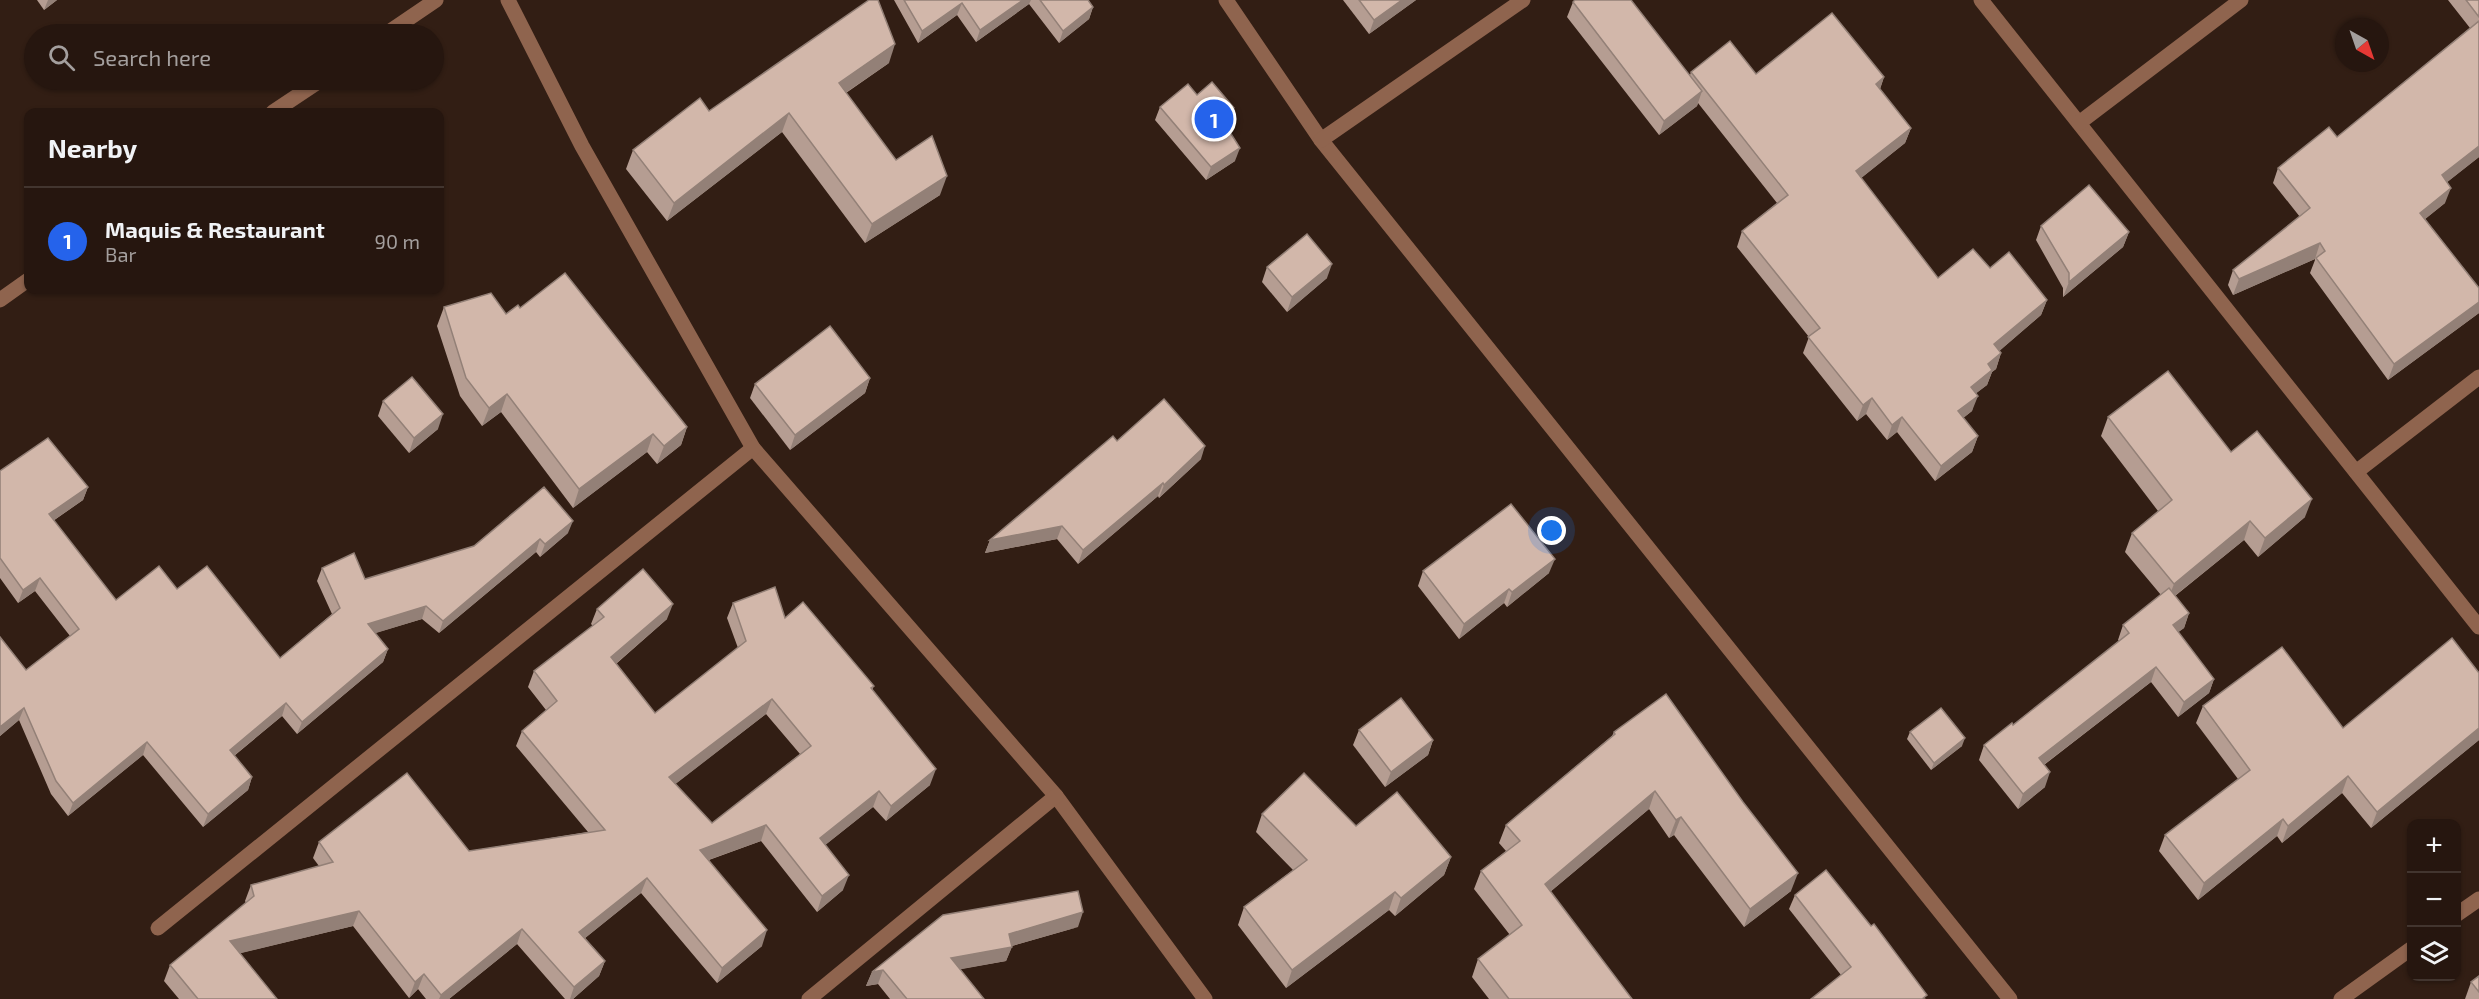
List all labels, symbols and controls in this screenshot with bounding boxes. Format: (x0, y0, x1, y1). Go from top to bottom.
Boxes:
north arrow (2335, 18, 2389, 72)
search box (24, 24, 444, 90)
icon: search (45, 41, 78, 74)
text: Search here (93, 44, 211, 70)
pin: 1 (1194, 96, 1234, 142)
text: Nearby (48, 132, 137, 163)
text: Maquis & Restaurant (105, 216, 325, 242)
text: 1 (63, 229, 72, 253)
text: 90 m (375, 229, 420, 253)
text: Bar (105, 242, 136, 266)
your location (1537, 516, 1566, 545)
map controls (2407, 819, 2461, 981)
button: + (2407, 819, 2461, 873)
button: − (2407, 873, 2461, 927)
button: layers (2407, 927, 2461, 981)

